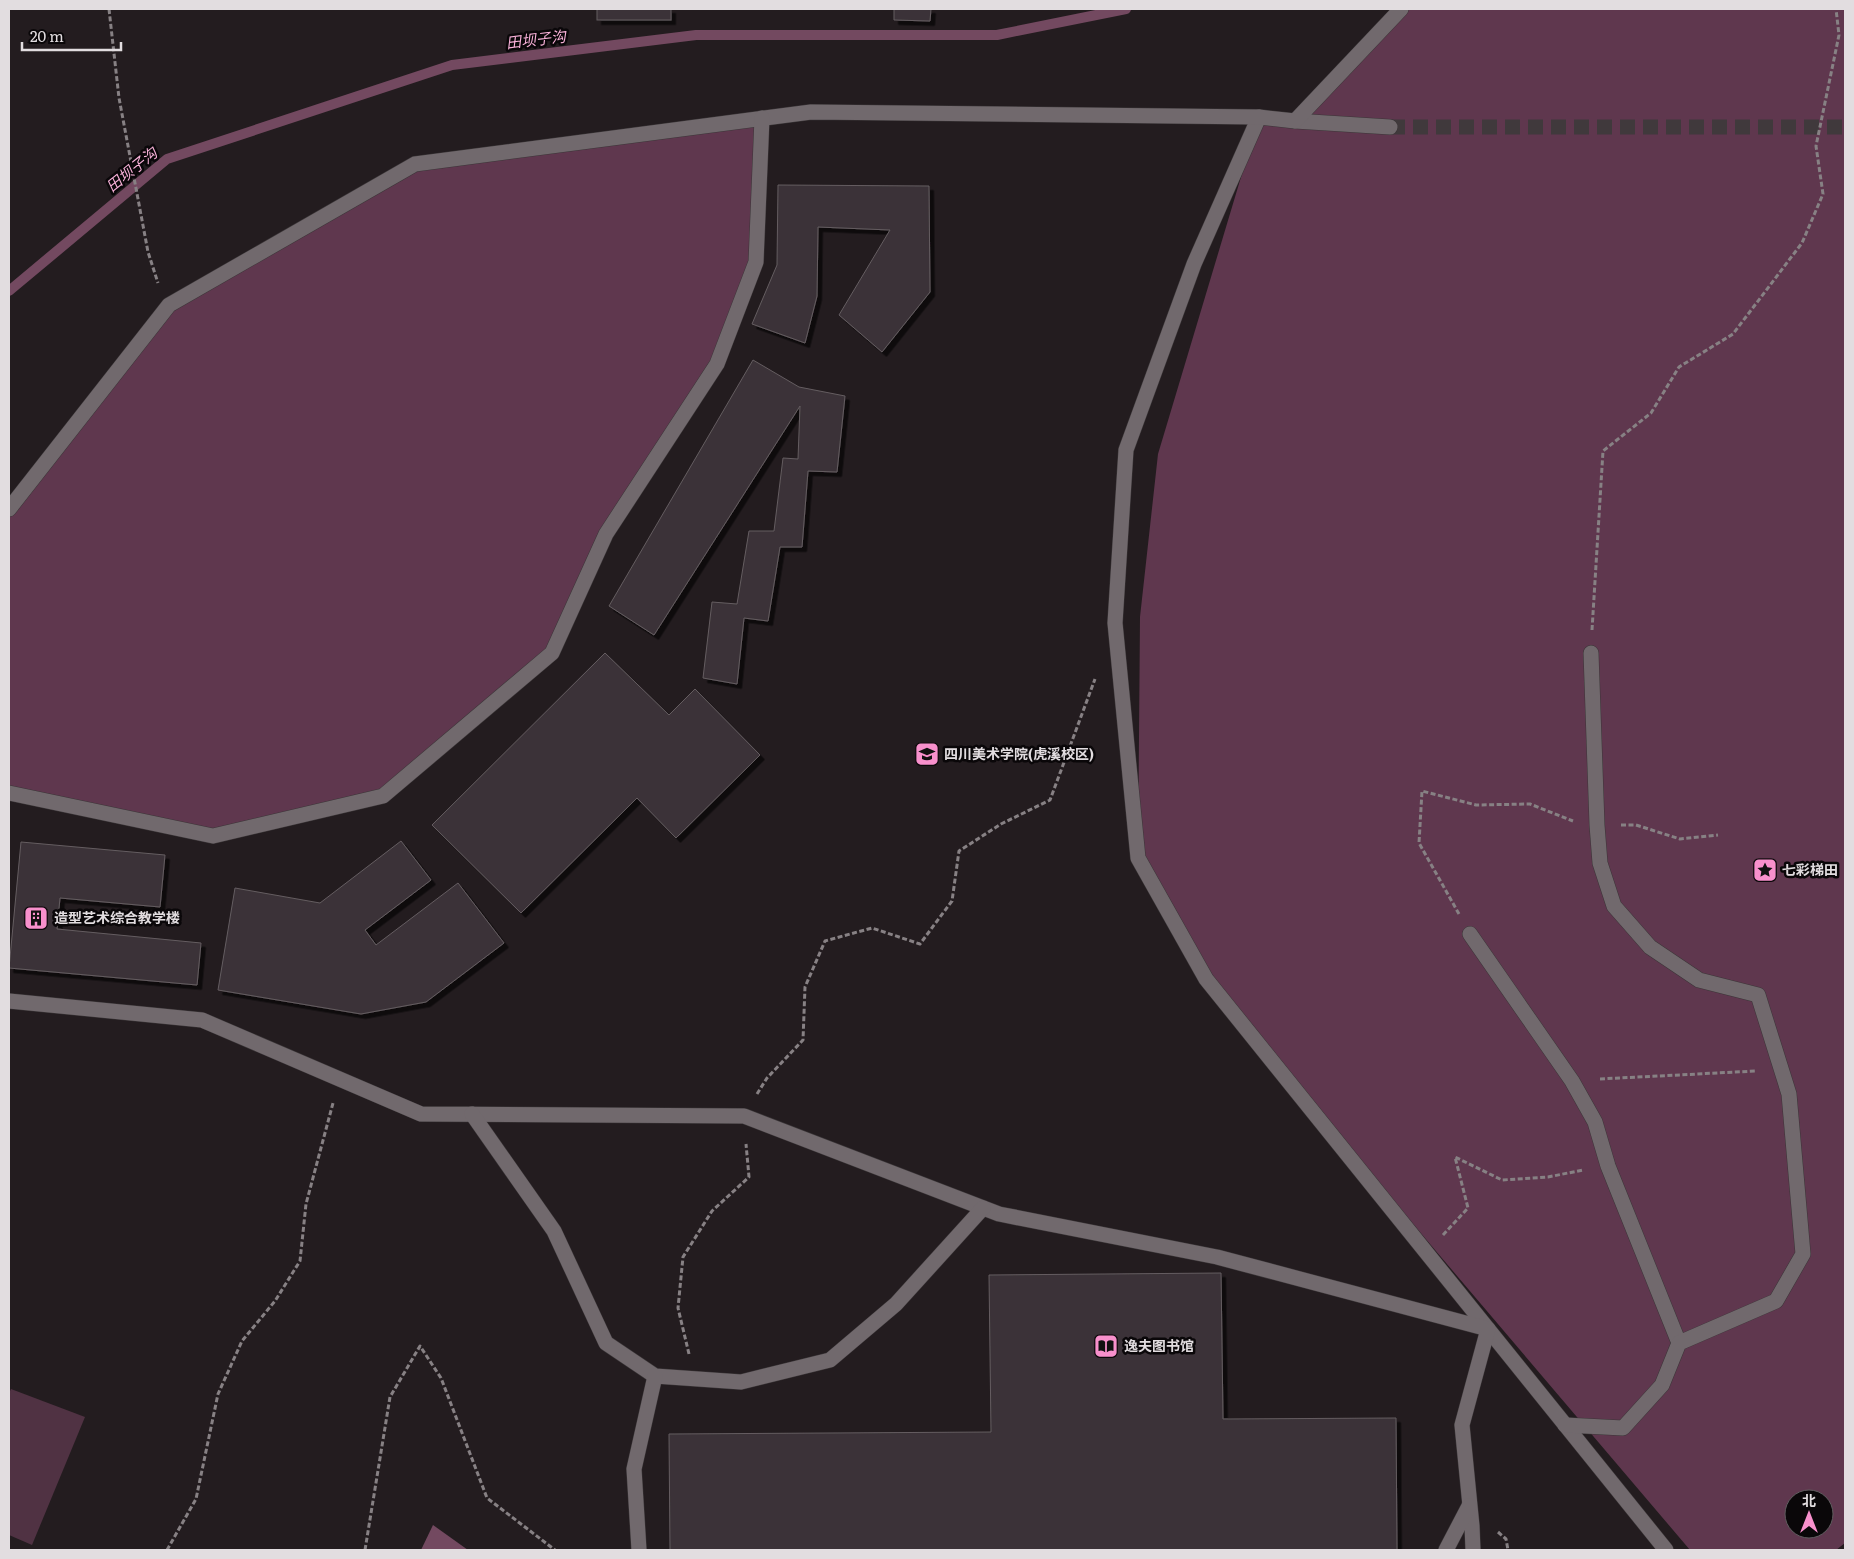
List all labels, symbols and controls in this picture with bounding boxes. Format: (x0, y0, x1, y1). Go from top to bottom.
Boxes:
scale bar (22, 20, 121, 52)
water label: 田坝子沟 (505, 23, 569, 54)
text: 20 m (30, 24, 64, 47)
water label: 田坝子沟 (100, 140, 163, 197)
school or university icon: 四川美术学院(虎溪校区) (914, 741, 940, 767)
place label: 四川美术学院(虎溪校区) (944, 743, 1094, 763)
place icon: 七彩梯田 (1752, 857, 1778, 883)
place label: 七彩梯田 (1782, 859, 1838, 879)
building icon: 造型艺术综合教学楼 (23, 905, 49, 931)
place label: 造型艺术综合教学楼 (54, 907, 180, 927)
library icon: 逸夫图书馆 (1093, 1333, 1119, 1359)
place label: 逸夫图书馆 (1124, 1335, 1194, 1355)
north arrow (1784, 1489, 1834, 1539)
text: 北 (1802, 1490, 1816, 1510)

